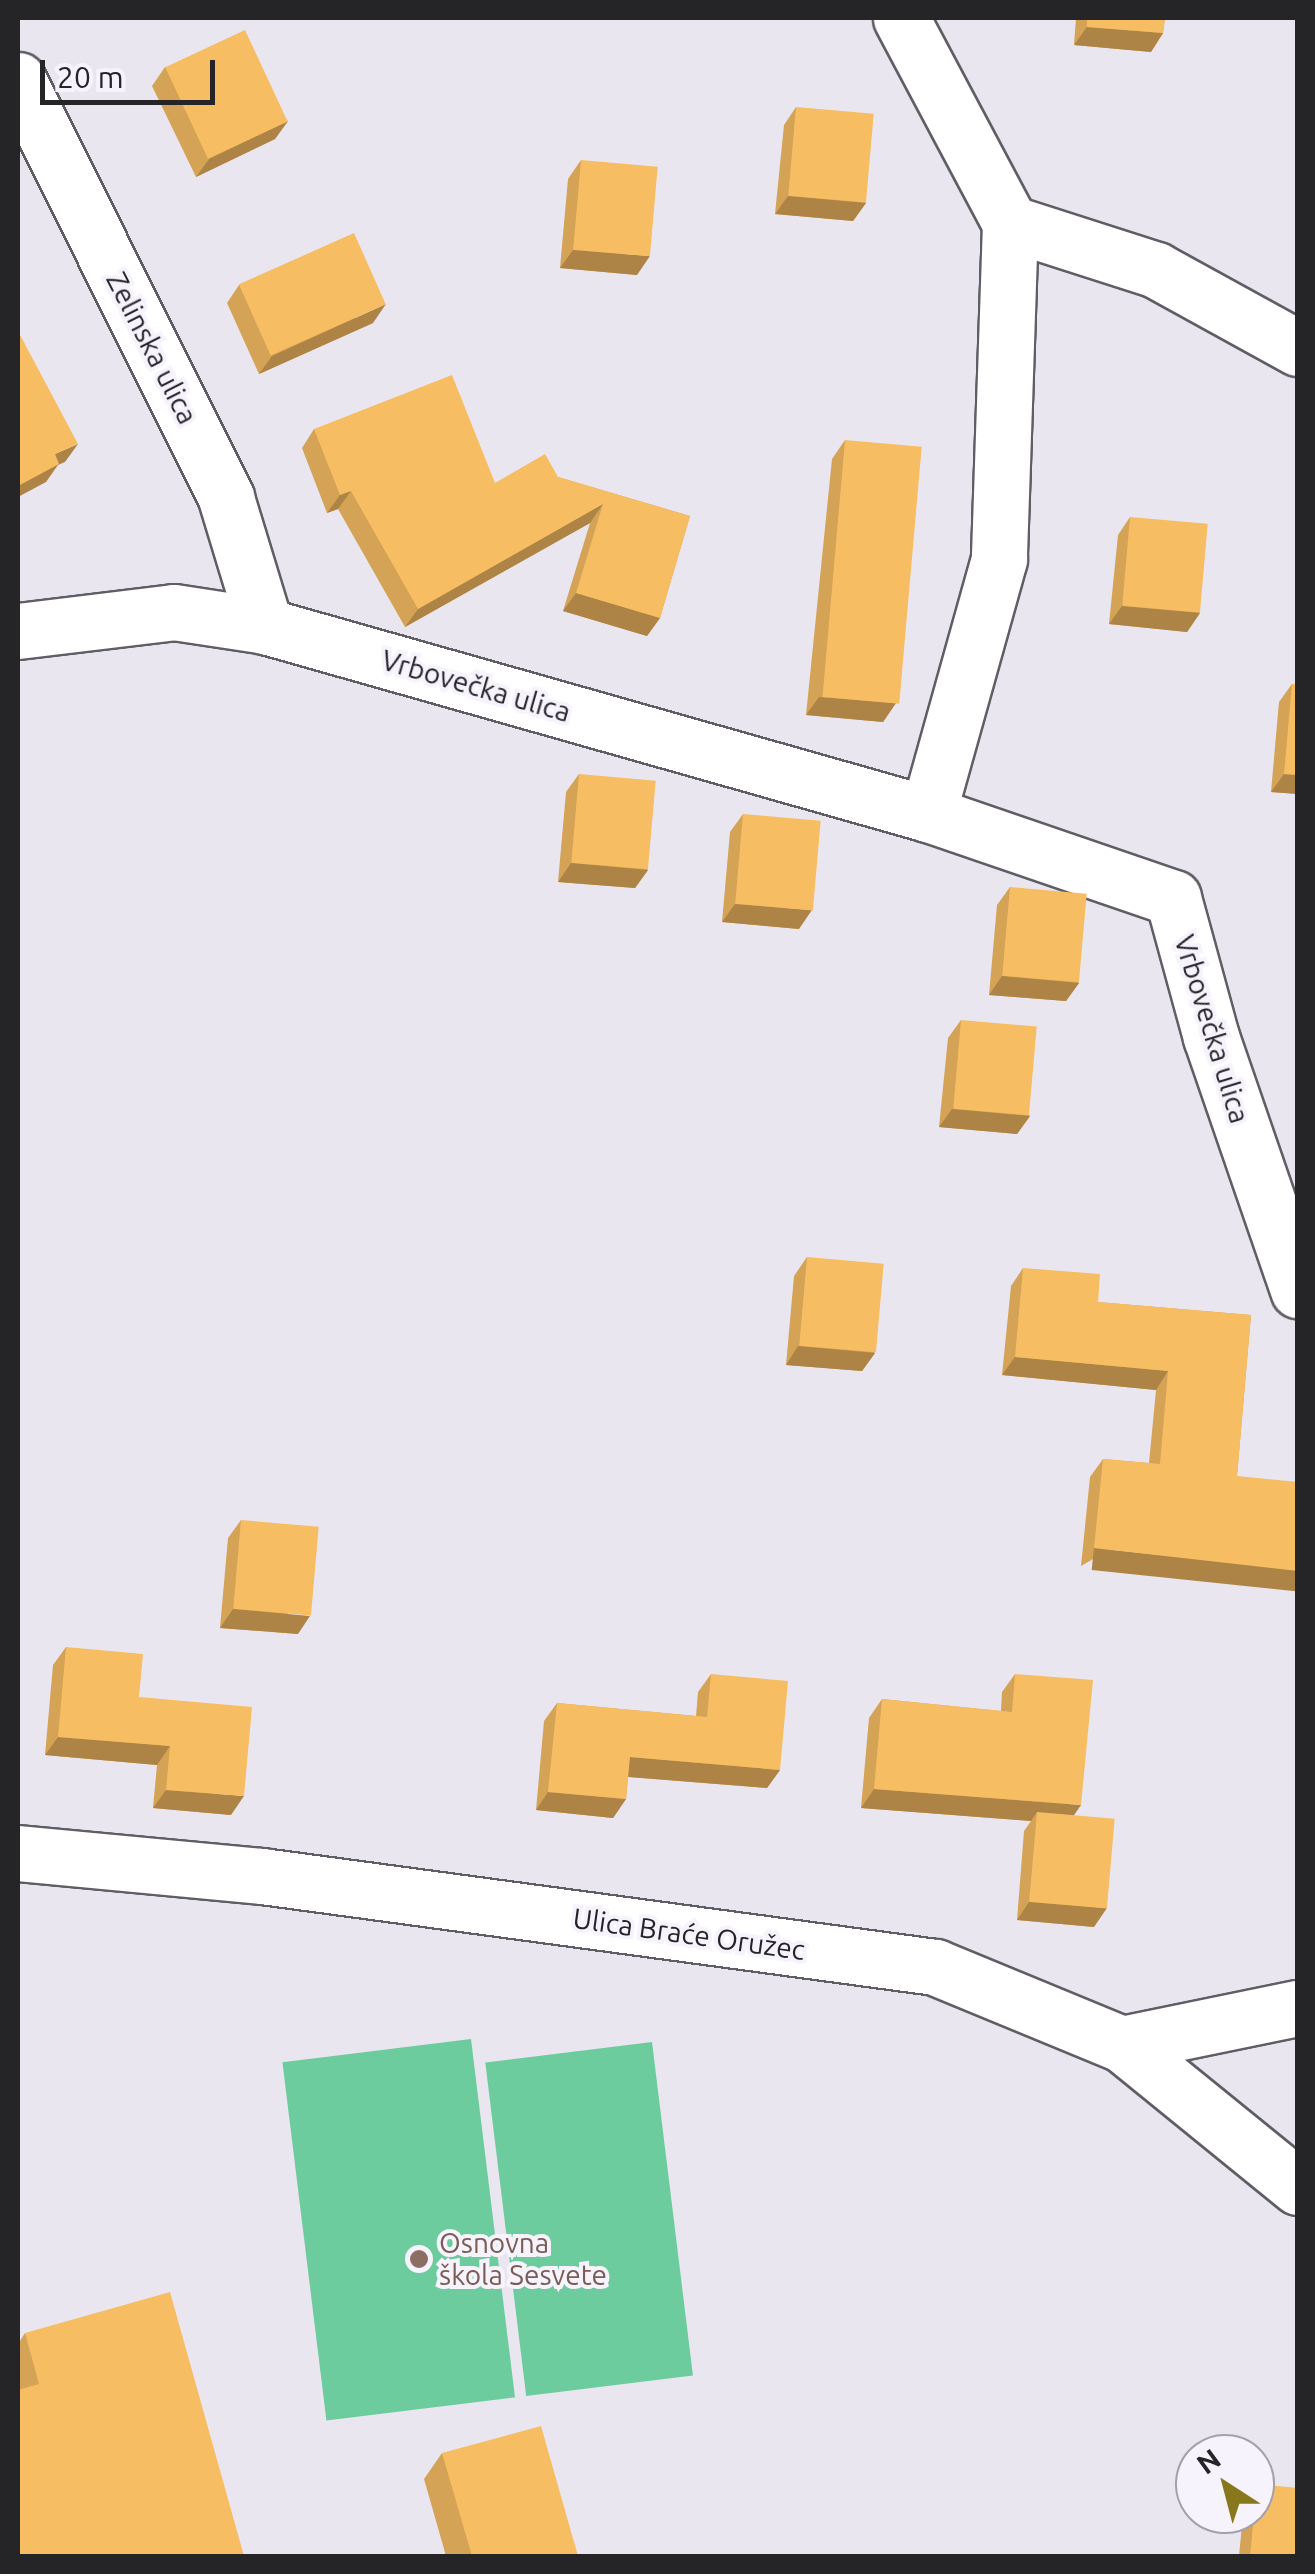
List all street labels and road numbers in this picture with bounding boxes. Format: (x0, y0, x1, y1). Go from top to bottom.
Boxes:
street label: Zelinska ulica (99, 266, 205, 430)
street label: Vrbovečka ulica (378, 643, 574, 729)
street label: Vrbovečka ulica (1167, 931, 1257, 1127)
street label: Ulica Braće Oružec (571, 1901, 807, 1967)

